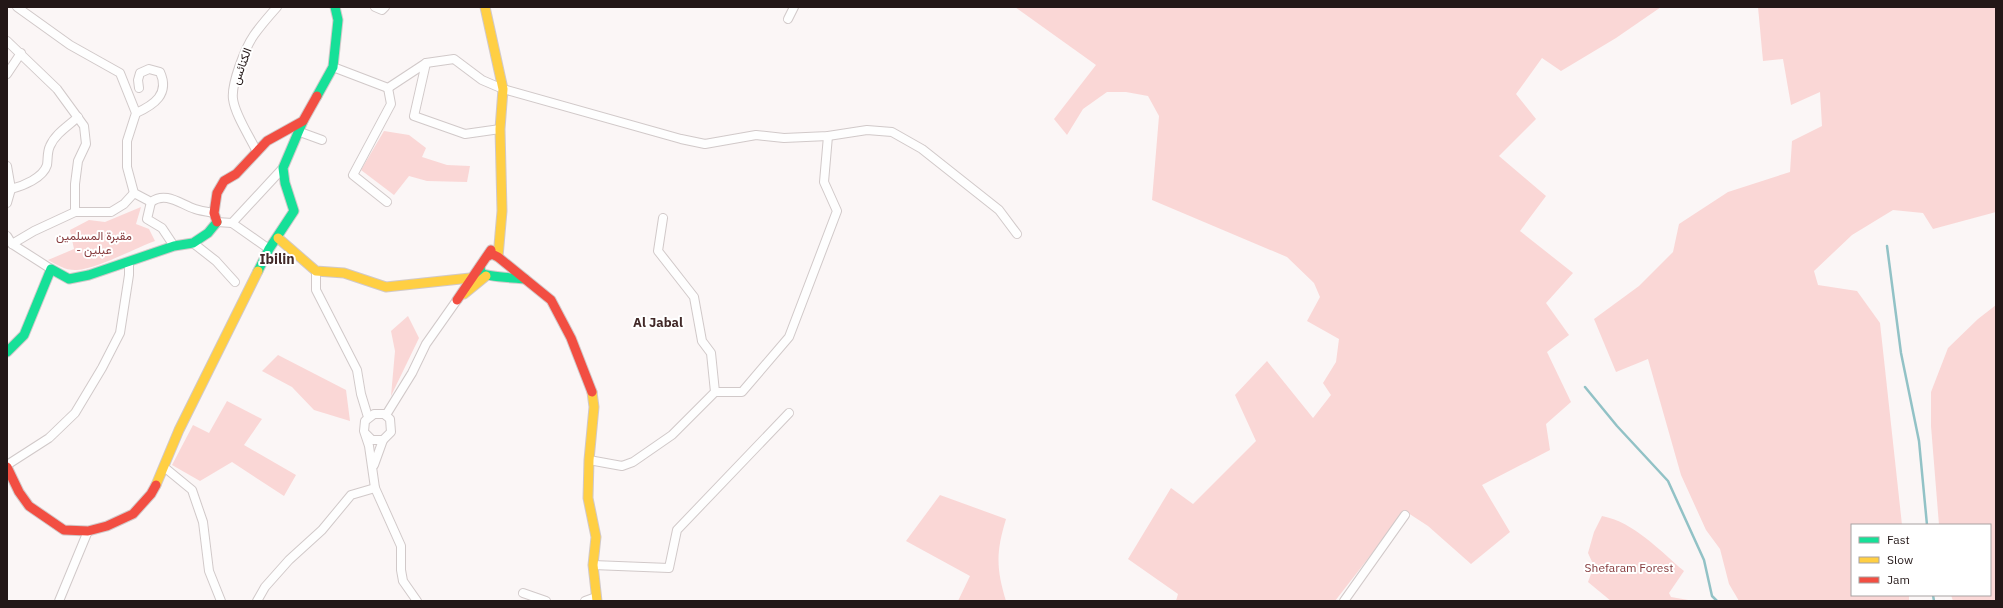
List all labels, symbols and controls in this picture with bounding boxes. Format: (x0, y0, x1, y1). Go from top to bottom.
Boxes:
street label: الكنائس (227, 46, 255, 87)
park label: مقبرة المسلمين - عبلين (56, 228, 132, 258)
district label: Ibilin (259, 250, 295, 268)
district label: Al Jabal (633, 314, 683, 331)
legend (1851, 524, 1991, 596)
text: Fast (1887, 532, 1910, 547)
text: Slow (1887, 552, 1913, 567)
park label: Shefaram Forest (1585, 560, 1673, 575)
text: Jam (1887, 572, 1910, 587)

